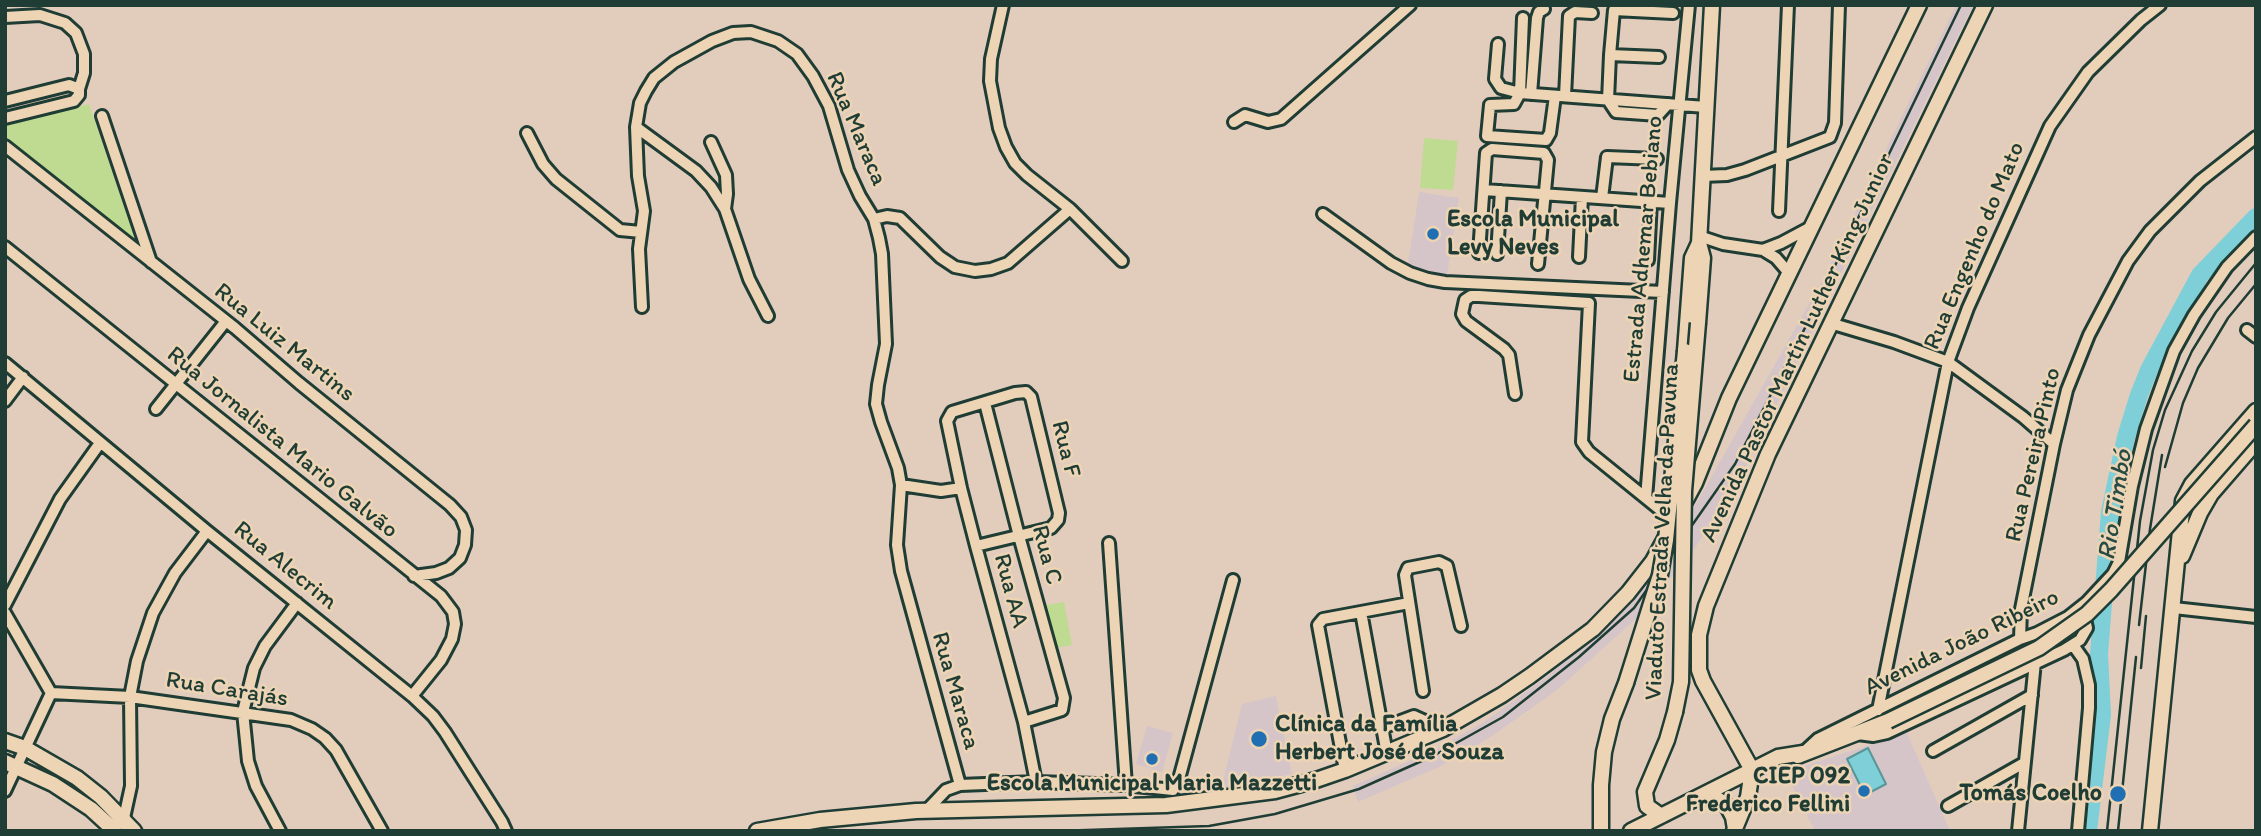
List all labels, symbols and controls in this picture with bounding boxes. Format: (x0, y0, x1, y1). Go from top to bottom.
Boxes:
street label: Rua Maraca (819, 68, 893, 190)
street label: Estrada Adhemar Bebiano (1618, 114, 1670, 384)
street label: Rua Engenho do Mato (1918, 138, 2032, 354)
street label: Avenida Pastor Martin Luther King Junior (1695, 149, 1901, 547)
place label: Escola Municipal Levy Neves (1447, 206, 1619, 262)
marker: Escola Municipal Levy Neves (1425, 226, 1441, 242)
street label: Rua Luiz Martins (208, 277, 360, 409)
street label: Rua Jornalista Mario Galvão (160, 341, 404, 545)
street label: Viaduto Estrada Velha da Pavuna (1640, 363, 1686, 701)
street label: Rua Pereira Pinto (2000, 365, 2068, 545)
street label: Rua F (1044, 418, 1086, 480)
water label: Rio Timbó (2092, 448, 2140, 562)
street label: Rua Alecrim (227, 515, 343, 617)
street label: Rua C (1024, 522, 1068, 588)
street label: Rua AA (986, 551, 1034, 631)
street label: Avenida João Ribeiro (1860, 583, 2064, 703)
street label: Rua Maraca (924, 629, 986, 753)
street label: Rua Carajás (164, 666, 290, 714)
place label: Clínica da Família Herbert José de Souza (1275, 711, 1504, 767)
marker: Clínica da Família Herbert José de Souza (1249, 729, 1269, 749)
marker: Escola Municipal Maria Mazzetti (1144, 751, 1160, 767)
place label: CIEP 092 Frederico Fellini (1686, 763, 1850, 819)
place label: Escola Municipal Maria Mazzetti (987, 770, 1317, 798)
place label: Tomás Coelho (1959, 780, 2102, 808)
marker: CIEP 092 Frederico Fellini (1856, 783, 1872, 799)
marker: Tomás Coelho (2108, 784, 2128, 804)

